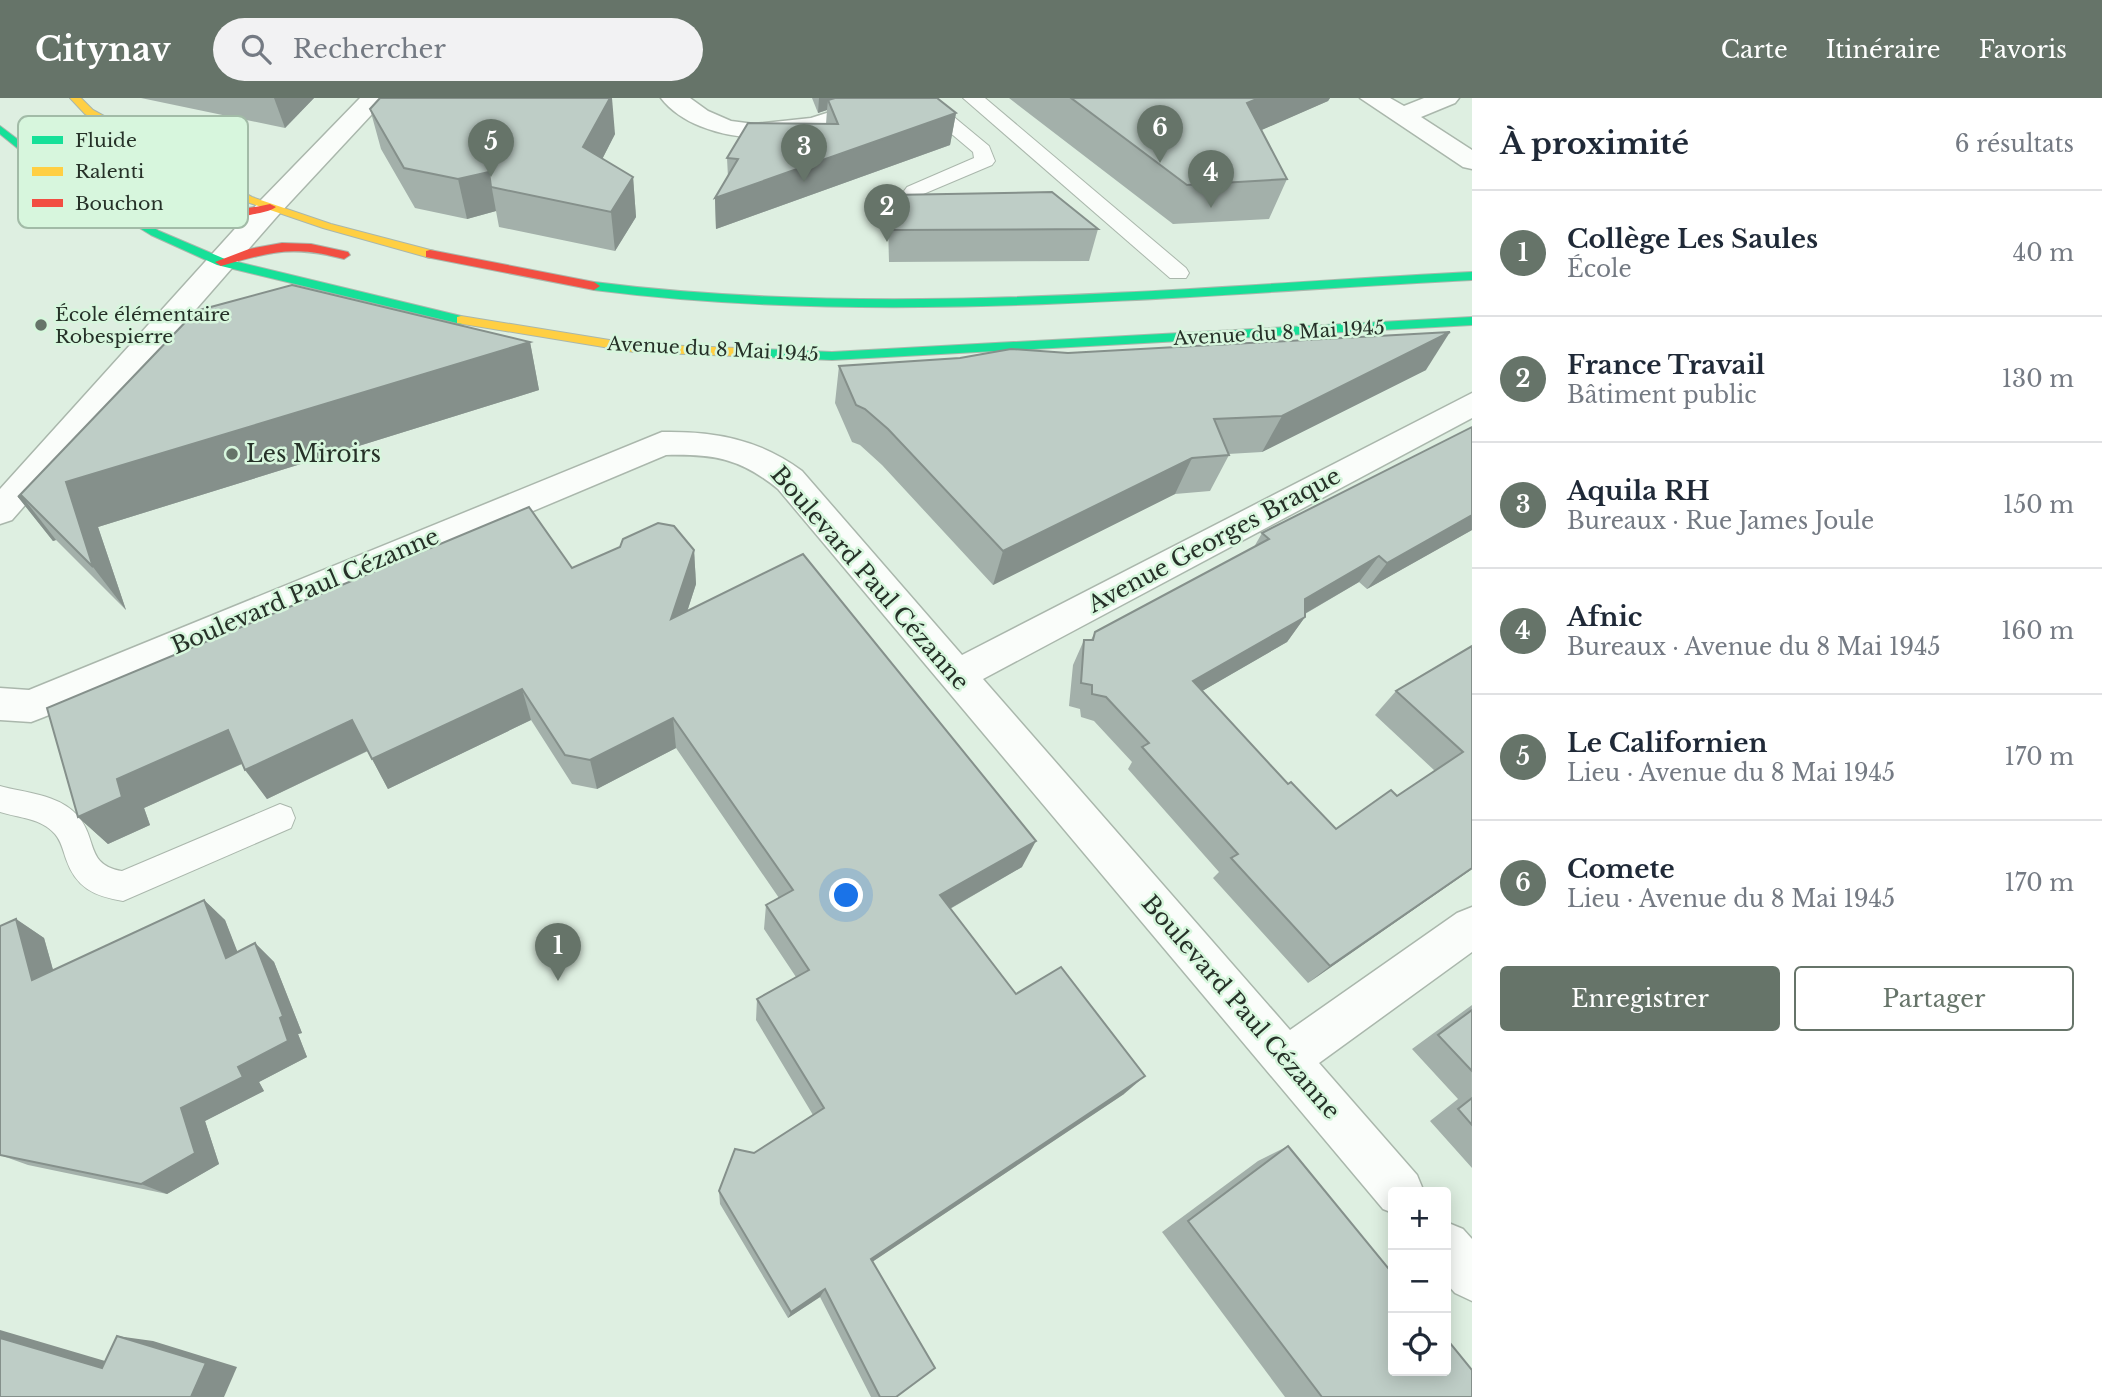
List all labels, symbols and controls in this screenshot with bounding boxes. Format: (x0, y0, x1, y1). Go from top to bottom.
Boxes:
search box (213, 18, 703, 81)
text: Citynav (35, 29, 171, 70)
icon: search (237, 30, 275, 68)
text: Rechercher (293, 33, 446, 65)
text: Carte (1721, 35, 1788, 64)
text: Itinéraire (1826, 35, 1941, 64)
text: Favoris (1979, 35, 2067, 64)
pin: 6 (1137, 105, 1183, 163)
legend (18, 116, 248, 228)
pin: 5 (468, 119, 514, 177)
pin: 3 (781, 124, 827, 182)
text: À proximité (1500, 125, 1689, 162)
text: Fluide (75, 129, 137, 152)
text: 6 résultats (1955, 130, 2074, 158)
pin: 4 (1188, 150, 1234, 208)
text: Ralenti (75, 160, 145, 183)
pin: 2 (864, 184, 910, 242)
text: Bouchon (75, 192, 164, 215)
text: Collège Les Saules (1567, 223, 1818, 255)
text: 1 (1518, 239, 1528, 267)
text: 40 m (2013, 239, 2074, 267)
text: École (1567, 255, 1632, 283)
place label: École élémentaire Robespierre (55, 303, 230, 348)
street label: Avenue du 8 Mai 1945 (1172, 316, 1385, 350)
marker: École élémentaire Robespierre (33, 317, 49, 333)
street label: Avenue du 8 Mai 1945 (606, 332, 819, 366)
text: France Travail (1567, 349, 1765, 381)
text: 2 (1516, 365, 1530, 393)
text: 130 m (2002, 365, 2074, 393)
text: Bâtiment public (1567, 381, 1757, 409)
place label: Les Miroirs (246, 440, 381, 468)
marker: Les Miroirs (224, 446, 240, 462)
street label: Boulevard Paul Cézanne (765, 460, 975, 696)
street label: Avenue Georges Braque (1082, 461, 1345, 619)
text: Aquila RH (1567, 475, 1710, 507)
text: 3 (1516, 491, 1530, 519)
text: 150 m (2003, 491, 2074, 519)
text: Bureaux · Rue James Joule (1567, 507, 1874, 535)
street label: Boulevard Paul Cézanne (167, 522, 443, 660)
text: Afnic (1567, 601, 1643, 633)
text: 4 (1515, 617, 1531, 645)
text: 160 m (2001, 617, 2074, 645)
text: Bureaux · Avenue du 8 Mai 1945 (1567, 633, 1941, 661)
text: Le Californien (1567, 727, 1767, 759)
text: 5 (1516, 743, 1530, 771)
text: 170 m (2004, 743, 2074, 771)
text: Lieu · Avenue du 8 Mai 1945 (1567, 759, 1895, 787)
text: Comete (1567, 853, 1675, 885)
text: 6 (1515, 869, 1531, 897)
text: 170 m (2004, 869, 2074, 897)
your location (829, 878, 863, 912)
text: Lieu · Avenue du 8 Mai 1945 (1567, 885, 1895, 913)
street label: Boulevard Paul Cézanne (1136, 889, 1346, 1125)
pin: 1 (535, 923, 581, 981)
button: Enregistrer (1500, 966, 1780, 1031)
button: Partager (1794, 966, 2074, 1031)
map controls (1388, 1187, 1451, 1376)
button: + (1388, 1187, 1451, 1250)
button: − (1388, 1250, 1451, 1313)
button: locate (1388, 1313, 1451, 1376)

